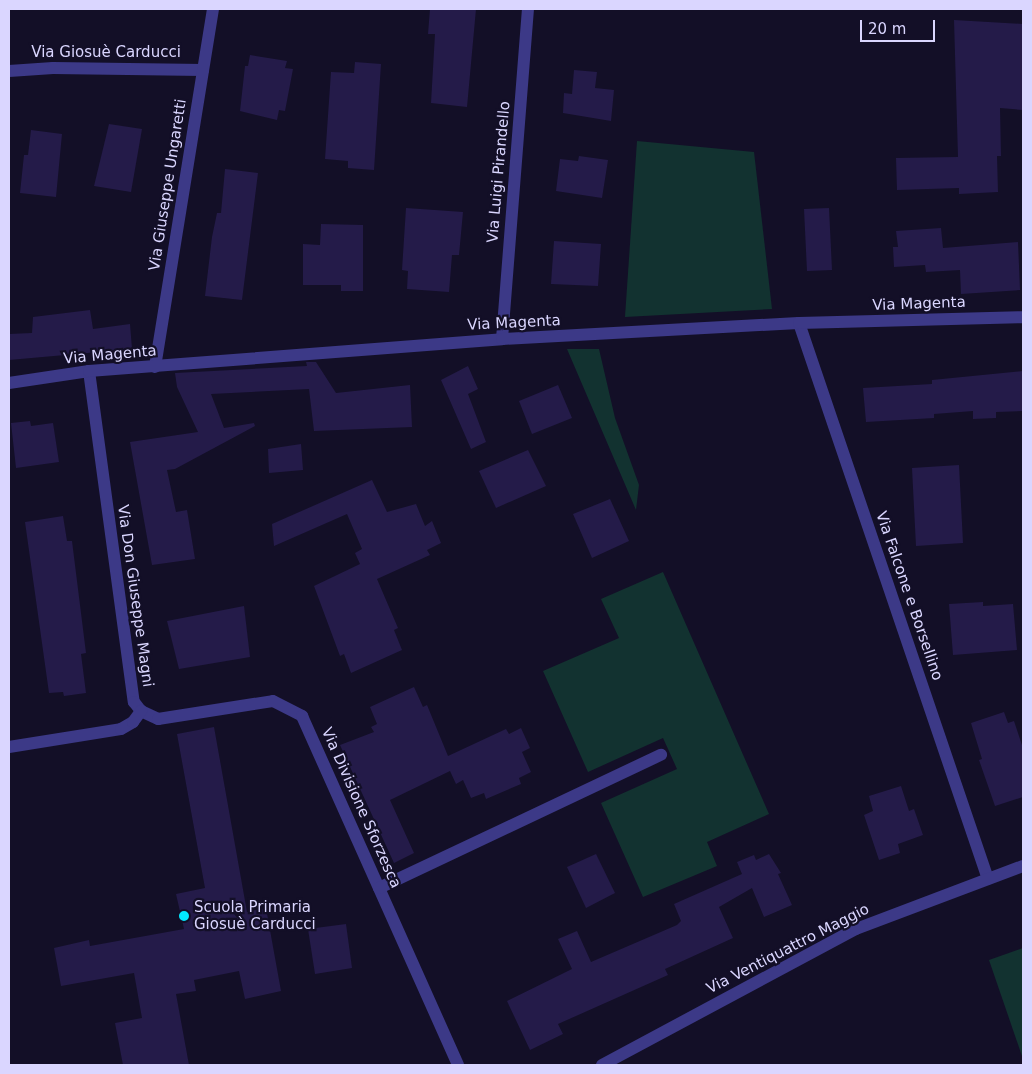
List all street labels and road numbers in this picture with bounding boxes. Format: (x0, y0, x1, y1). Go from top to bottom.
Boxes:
street label: Via Giosuè Carducci (31, 44, 181, 62)
street label: Via Giuseppe Ungaretti (146, 98, 190, 272)
street label: Via Luigi Pirandello (484, 100, 514, 244)
street label: Via Magenta (872, 293, 966, 315)
street label: Via Magenta (467, 312, 561, 334)
street label: Via Magenta (63, 342, 157, 368)
street label: Via Don Giuseppe Magni (113, 504, 157, 688)
street label: Via Falcone e Borsellino (872, 509, 946, 683)
street label: Via Divisione Sforzesca (317, 725, 405, 891)
street label: Via Ventiquattro Maggio (704, 900, 872, 998)

